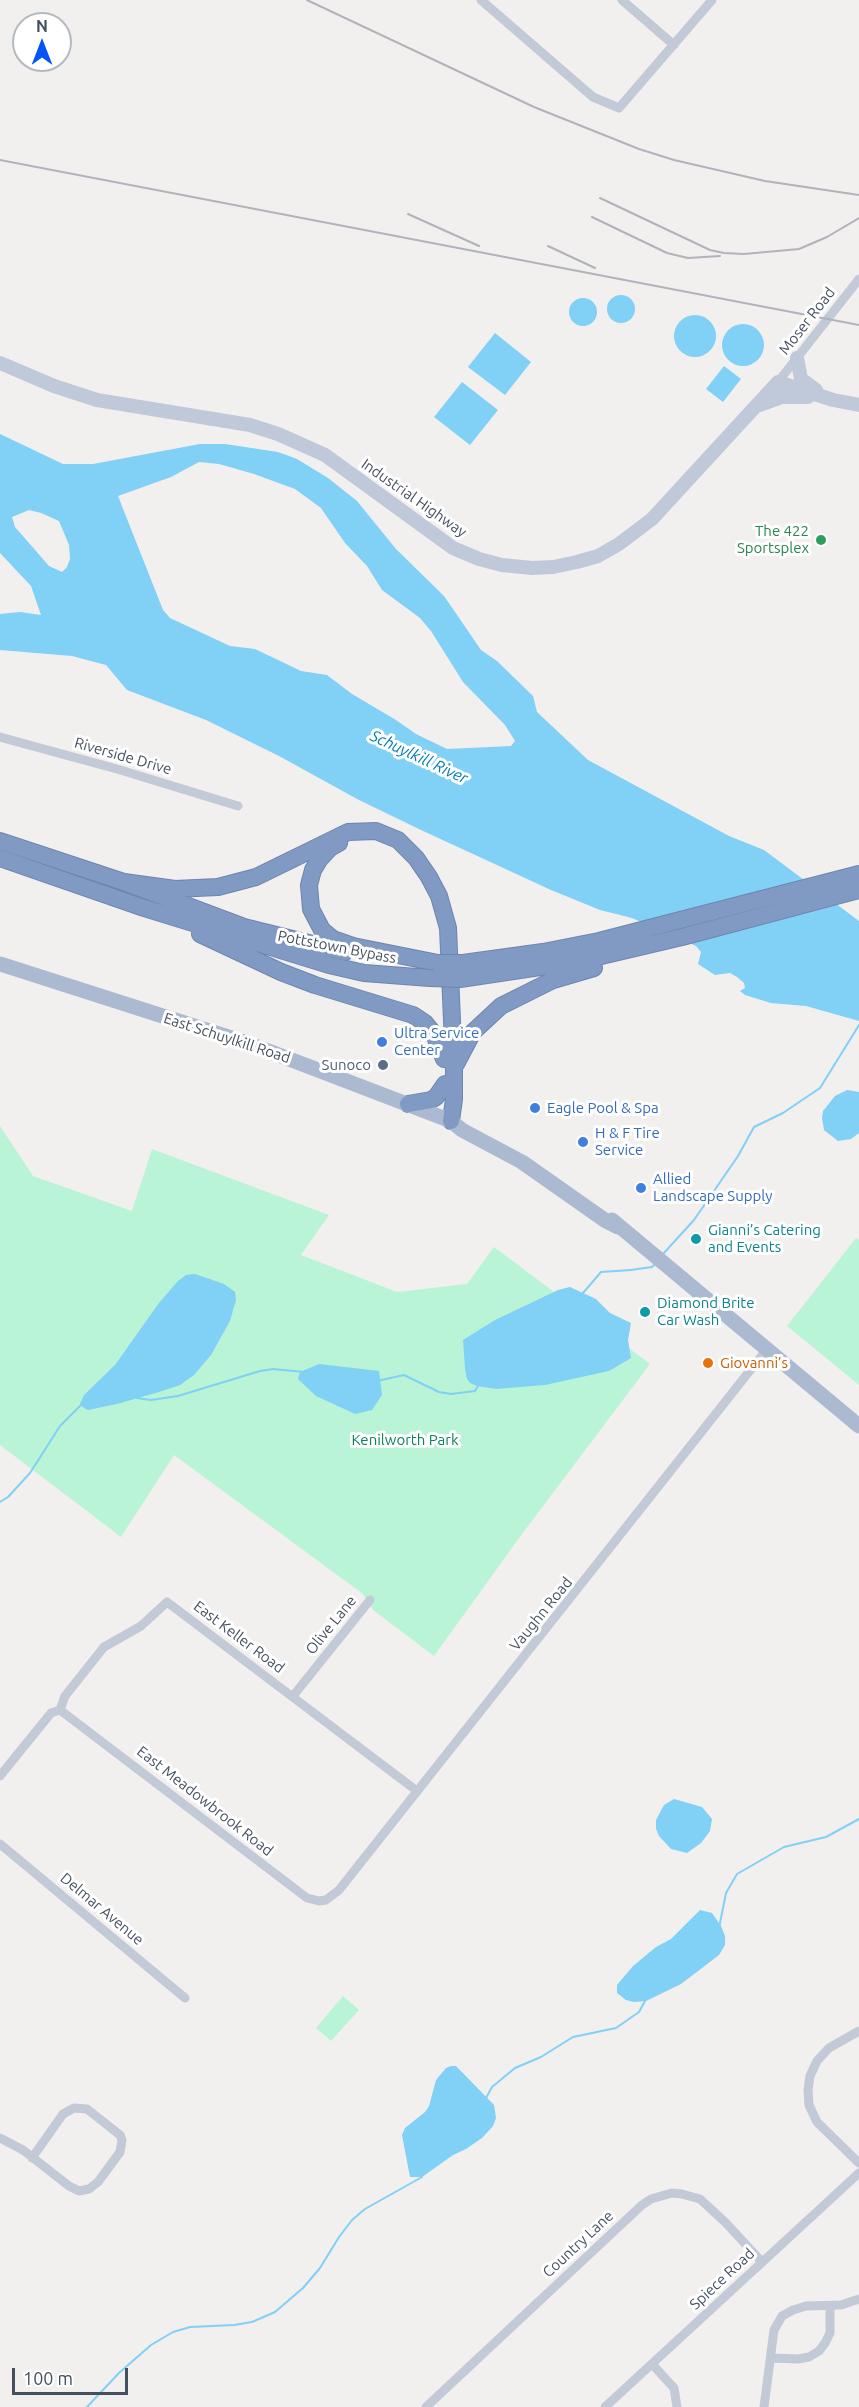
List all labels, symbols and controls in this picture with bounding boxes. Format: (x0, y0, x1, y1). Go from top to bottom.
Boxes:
north arrow (12, 12, 72, 72)
text: N (36, 17, 48, 35)
street label: Moser Road (775, 284, 839, 358)
street label: Industrial Highway (358, 455, 470, 541)
place label: The 422 Sportsplex (737, 522, 809, 557)
marker: The 422 Sportsplex (814, 533, 828, 547)
water label: Schuylkill River (367, 726, 471, 788)
street label: Riverside Drive (72, 734, 174, 778)
street label: Pottstown Bypass (276, 927, 398, 967)
street label: East Schuylkill Road (161, 1009, 293, 1067)
place label: Ultra Service Center (394, 1024, 479, 1059)
marker: Ultra Service Center (375, 1035, 389, 1049)
place label: Sunoco (322, 1056, 371, 1074)
marker: Sunoco (376, 1058, 390, 1072)
place label: Eagle Pool & Spa (547, 1099, 659, 1117)
marker: Eagle Pool & Spa (528, 1101, 542, 1115)
place label: H & F Tire Service (595, 1124, 660, 1159)
marker: H & F Tire Service (576, 1135, 590, 1149)
place label: Allied Landscape Supply (653, 1170, 772, 1205)
marker: Allied Landscape Supply (634, 1181, 648, 1195)
place label: Gianni’s Catering and Events (708, 1221, 821, 1256)
marker: Gianni’s Catering and Events (689, 1232, 703, 1246)
place label: Diamond Brite Car Wash (657, 1294, 754, 1329)
marker: Diamond Brite Car Wash (638, 1305, 652, 1319)
place label: Giovanni’s (720, 1354, 788, 1372)
marker: Giovanni’s (701, 1356, 715, 1370)
park label: Kenilworth Park (351, 1431, 459, 1449)
street label: Vaughn Road (506, 1574, 576, 1654)
street label: Olive Lane (302, 1592, 360, 1658)
street label: East Keller Road (190, 1597, 288, 1677)
street label: East Meadowbrook Road (133, 1742, 277, 1860)
street label: Delmar Avenue (57, 1869, 147, 1949)
street label: Country Lane (539, 2207, 617, 2281)
street label: Spiece Road (686, 2245, 758, 2313)
scale bar (15, 2356, 130, 2394)
text: 100 m (23, 2368, 73, 2388)

